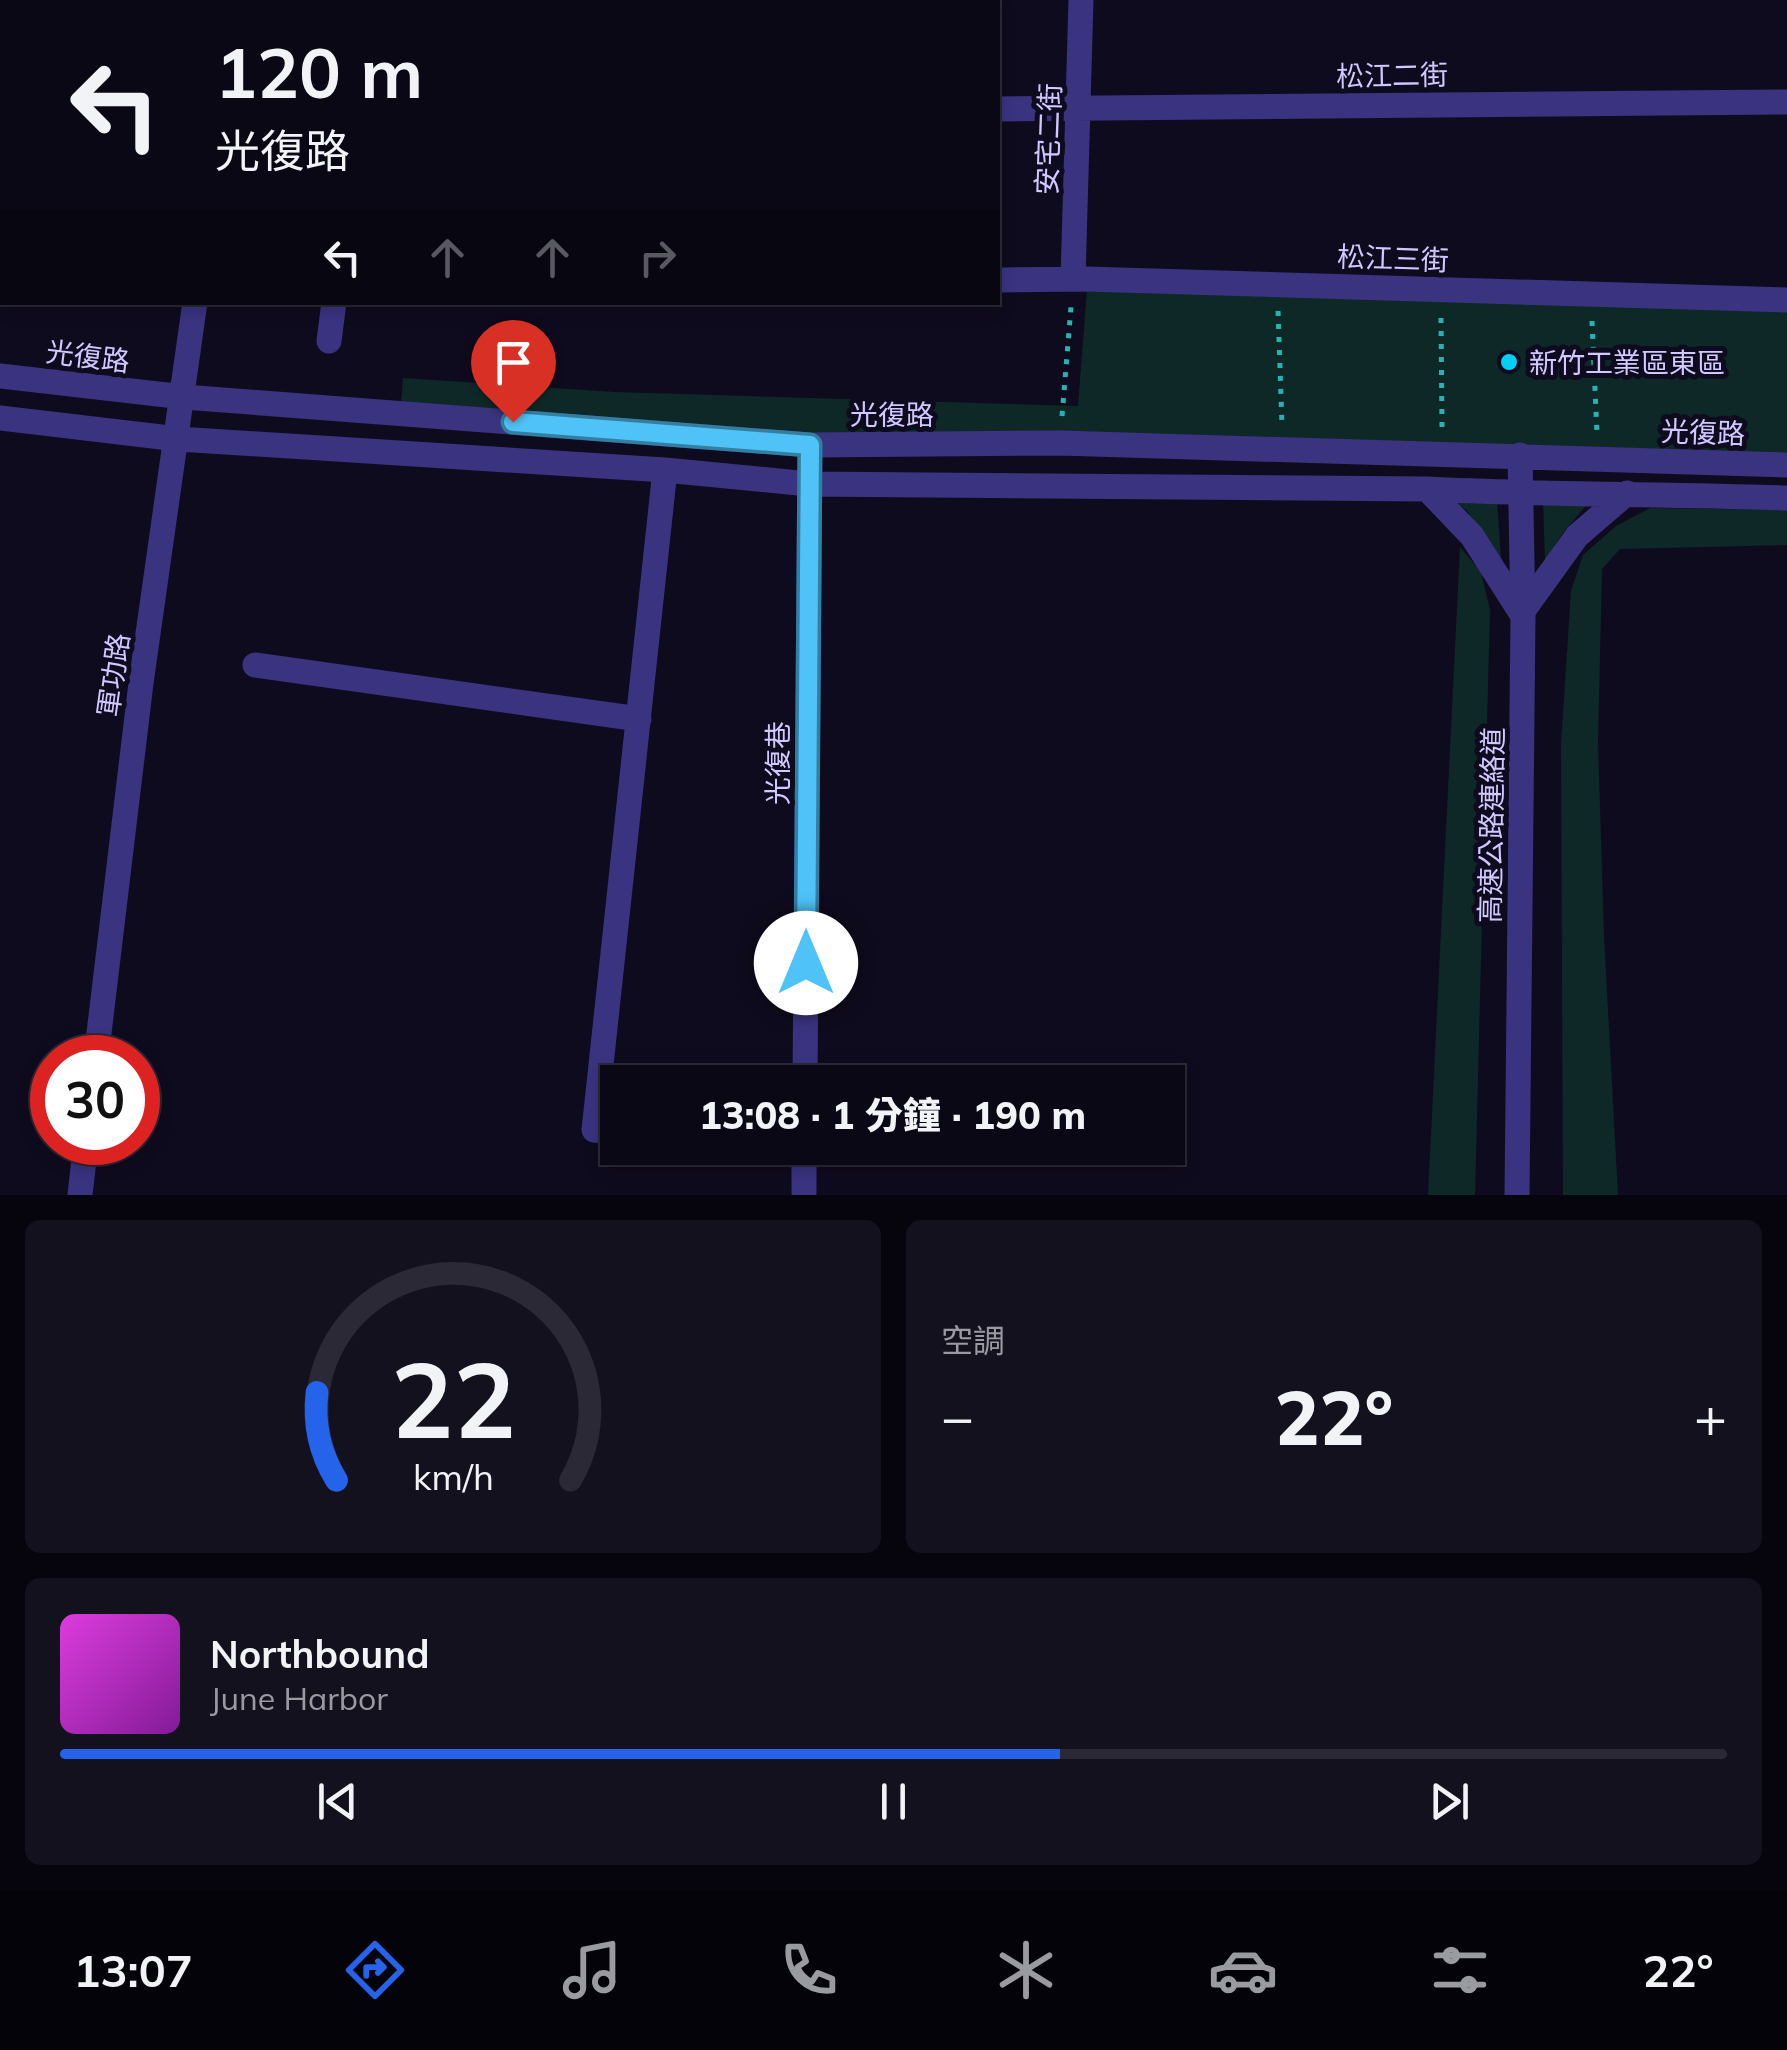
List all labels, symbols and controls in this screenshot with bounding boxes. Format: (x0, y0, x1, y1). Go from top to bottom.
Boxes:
text: 120 m (215, 28, 423, 116)
icon: left (50, 40, 180, 170)
street label: 松江二街 (1336, 57, 1448, 93)
street label: 安宅二街 (1029, 82, 1067, 196)
text: 光復路 (215, 122, 350, 178)
icon: left (315, 230, 370, 285)
icon: ahead (420, 230, 475, 285)
icon: ahead (525, 230, 580, 285)
icon: right (630, 230, 685, 285)
street label: 松江三街 (1336, 239, 1450, 277)
pin (471, 320, 556, 423)
street label: 光復路 (44, 334, 132, 378)
icon: arrive (486, 335, 541, 390)
place label: 新竹工業區東區 (1529, 345, 1725, 380)
marker: 新竹工業區東區 (1498, 351, 1520, 373)
street label: 光復路 (850, 397, 934, 432)
street label: 光復路 (1660, 413, 1746, 451)
street label: 軍功路 (90, 631, 136, 719)
street label: 光復巷 (760, 721, 795, 805)
street label: 高速公路連絡道 (1472, 727, 1510, 923)
position arrow (754, 911, 858, 1015)
speed limit sign: 30 (30, 1035, 160, 1165)
text: 13:08 · 1 分鐘 · 190 m (699, 1091, 1086, 1139)
text: 空調 (941, 1320, 1005, 1360)
text: 22 (391, 1333, 515, 1464)
text: 22° (1275, 1370, 1393, 1464)
text: − (941, 1382, 974, 1451)
text: + (1694, 1382, 1727, 1451)
text: km/h (413, 1454, 493, 1499)
text: Northbound (210, 1630, 430, 1678)
text: June Harbor (210, 1678, 388, 1718)
icon: previous (310, 1774, 365, 1829)
icon: pause (866, 1774, 921, 1829)
icon: next (1422, 1774, 1477, 1829)
icon: directions (340, 1935, 410, 2005)
icon: music (557, 1935, 627, 2005)
icon: phone (774, 1935, 844, 2005)
icon: climate (991, 1935, 1061, 2005)
icon: car (1208, 1935, 1278, 2005)
icon: filters (1425, 1935, 1495, 2005)
text: 13:07 (74, 1942, 193, 1998)
text: 22° (1642, 1942, 1713, 1998)

